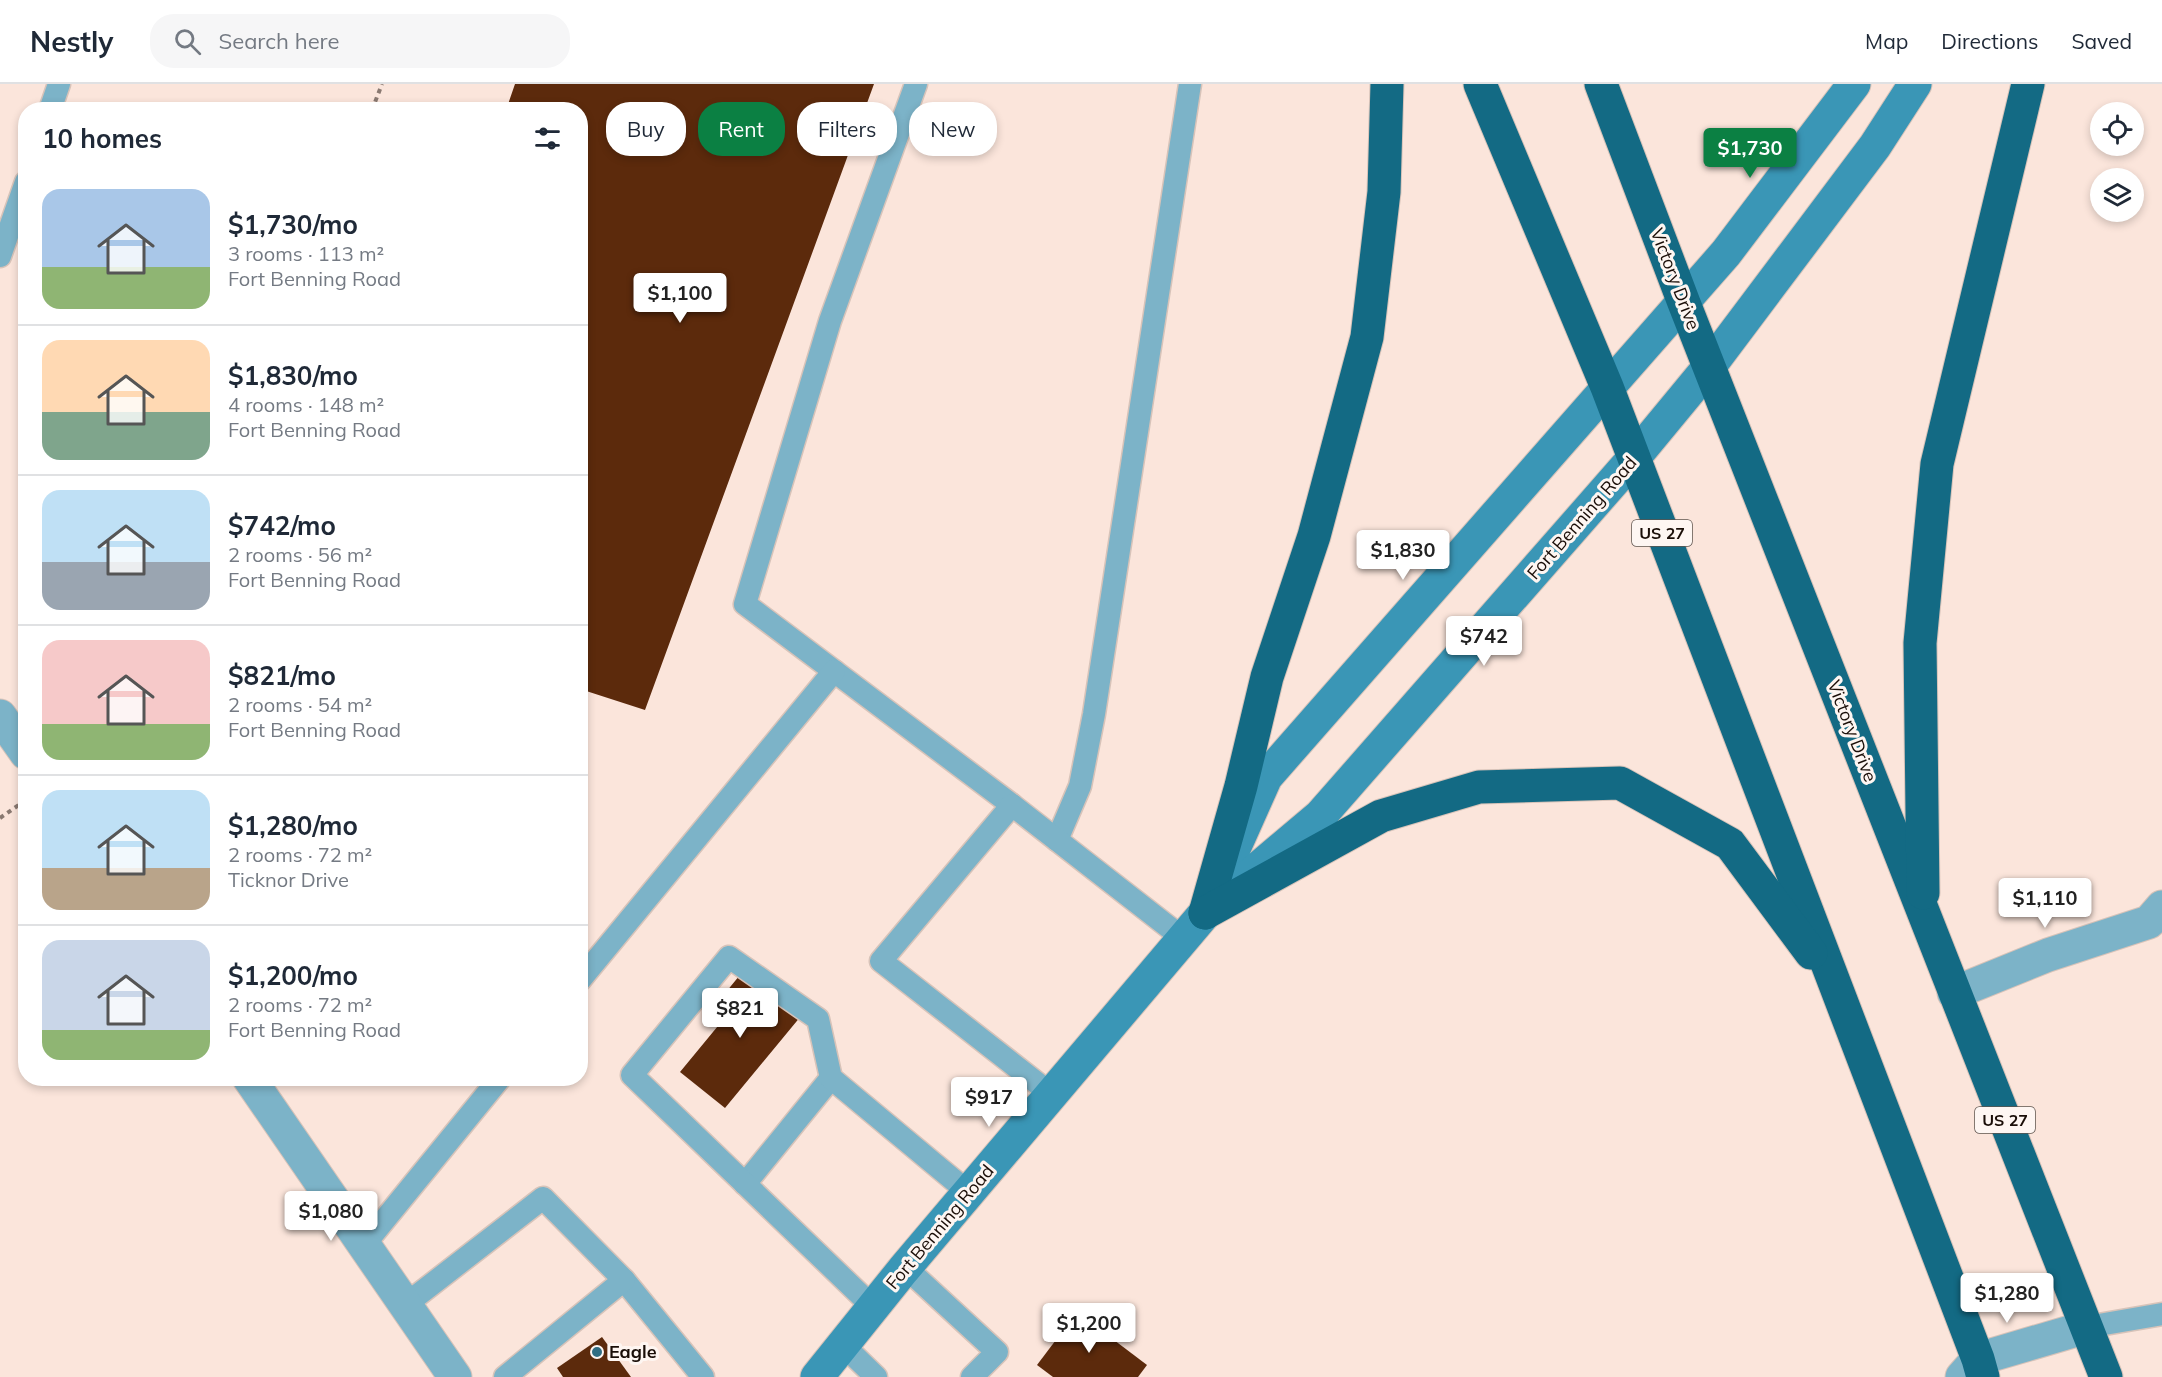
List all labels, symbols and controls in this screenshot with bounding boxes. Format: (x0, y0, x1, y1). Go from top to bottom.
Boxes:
search box (150, 14, 570, 68)
text: Nestly (30, 24, 114, 59)
icon: search (171, 25, 204, 58)
text: Search here (219, 27, 339, 55)
text: Map (1865, 28, 1908, 54)
text: Directions (1941, 28, 2038, 54)
text: Saved (2071, 28, 2132, 54)
chip: Buy (606, 102, 686, 156)
chip: Rent (698, 102, 785, 156)
chip: Filters (797, 102, 897, 156)
chip: New (909, 102, 997, 156)
map controls (2090, 102, 2144, 222)
button: locate (2090, 102, 2144, 156)
text: 10 homes (42, 122, 162, 155)
icon: filters (531, 122, 564, 155)
pin: $1,730 (1701, 128, 1799, 179)
text: $1,730 (1718, 135, 1782, 160)
button: layers (2090, 168, 2144, 222)
text: $1,730/mo (228, 208, 358, 241)
icon: home (90, 213, 162, 285)
street label: Victory Drive (1646, 225, 1705, 333)
text: 3 rooms · 113 m² (228, 241, 384, 266)
text: Fort Benning Road (228, 266, 401, 291)
pin: $1,100 (631, 273, 729, 324)
text: $1,100 (648, 280, 712, 305)
text: $1,830/mo (228, 359, 358, 392)
icon: home (90, 364, 162, 436)
text: 4 rooms · 148 m² (228, 392, 384, 417)
text: Fort Benning Road (228, 417, 401, 442)
street label: Fort Benning Road (1522, 451, 1641, 584)
text: $742/mo (228, 509, 336, 542)
icon: home (90, 514, 162, 586)
road number: US 27 (1632, 520, 1692, 546)
pin: $1,830 (1354, 530, 1452, 581)
text: $1,830 (1371, 537, 1435, 562)
text: 2 rooms · 56 m² (228, 542, 372, 567)
text: Fort Benning Road (228, 567, 401, 592)
pin: $742 (1448, 616, 1520, 667)
text: $742 (1460, 623, 1508, 648)
text: $821/mo (228, 659, 336, 692)
icon: home (90, 664, 162, 736)
street label: Victory Drive (1823, 677, 1882, 785)
text: 2 rooms · 54 m² (228, 692, 372, 717)
text: Fort Benning Road (228, 717, 401, 742)
text: $1,280/mo (228, 809, 358, 842)
icon: home (90, 814, 162, 886)
text: 2 rooms · 72 m² (228, 842, 372, 867)
text: Ticknor Drive (228, 867, 349, 892)
pin: $1,110 (1996, 878, 2094, 929)
text: $1,110 (2013, 885, 2077, 910)
text: $1,200/mo (228, 959, 358, 992)
icon: home (90, 964, 162, 1036)
pin: $821 (704, 988, 776, 1039)
text: 2 rooms · 72 m² (228, 992, 372, 1017)
text: $821 (716, 995, 764, 1020)
text: Fort Benning Road (228, 1017, 401, 1042)
pin: $917 (953, 1077, 1025, 1128)
text: $917 (965, 1084, 1013, 1109)
road number: US 27 (1975, 1107, 2035, 1133)
street label: Fort Benning Road (881, 1160, 998, 1294)
pin: $1,080 (282, 1191, 380, 1242)
text: $1,080 (299, 1198, 363, 1223)
pin: $1,280 (1958, 1273, 2056, 1324)
text: $1,280 (1975, 1280, 2039, 1305)
pin: $1,200 (1040, 1303, 1138, 1354)
text: $1,200 (1057, 1310, 1121, 1335)
place label: Eagle (609, 1340, 657, 1363)
marker: Eagle (590, 1345, 604, 1359)

